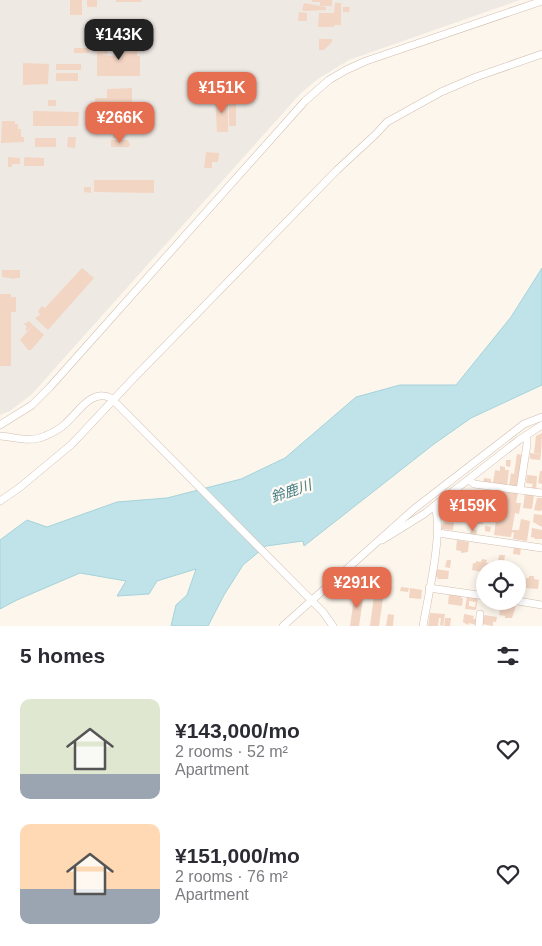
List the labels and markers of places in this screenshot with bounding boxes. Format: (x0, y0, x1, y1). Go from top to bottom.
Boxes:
pin: ¥143K (84, 18, 154, 61)
pin: ¥151K (187, 72, 257, 114)
pin: ¥266K (85, 102, 155, 144)
pin: ¥159K (438, 490, 508, 532)
pin: ¥291K (322, 566, 392, 609)

